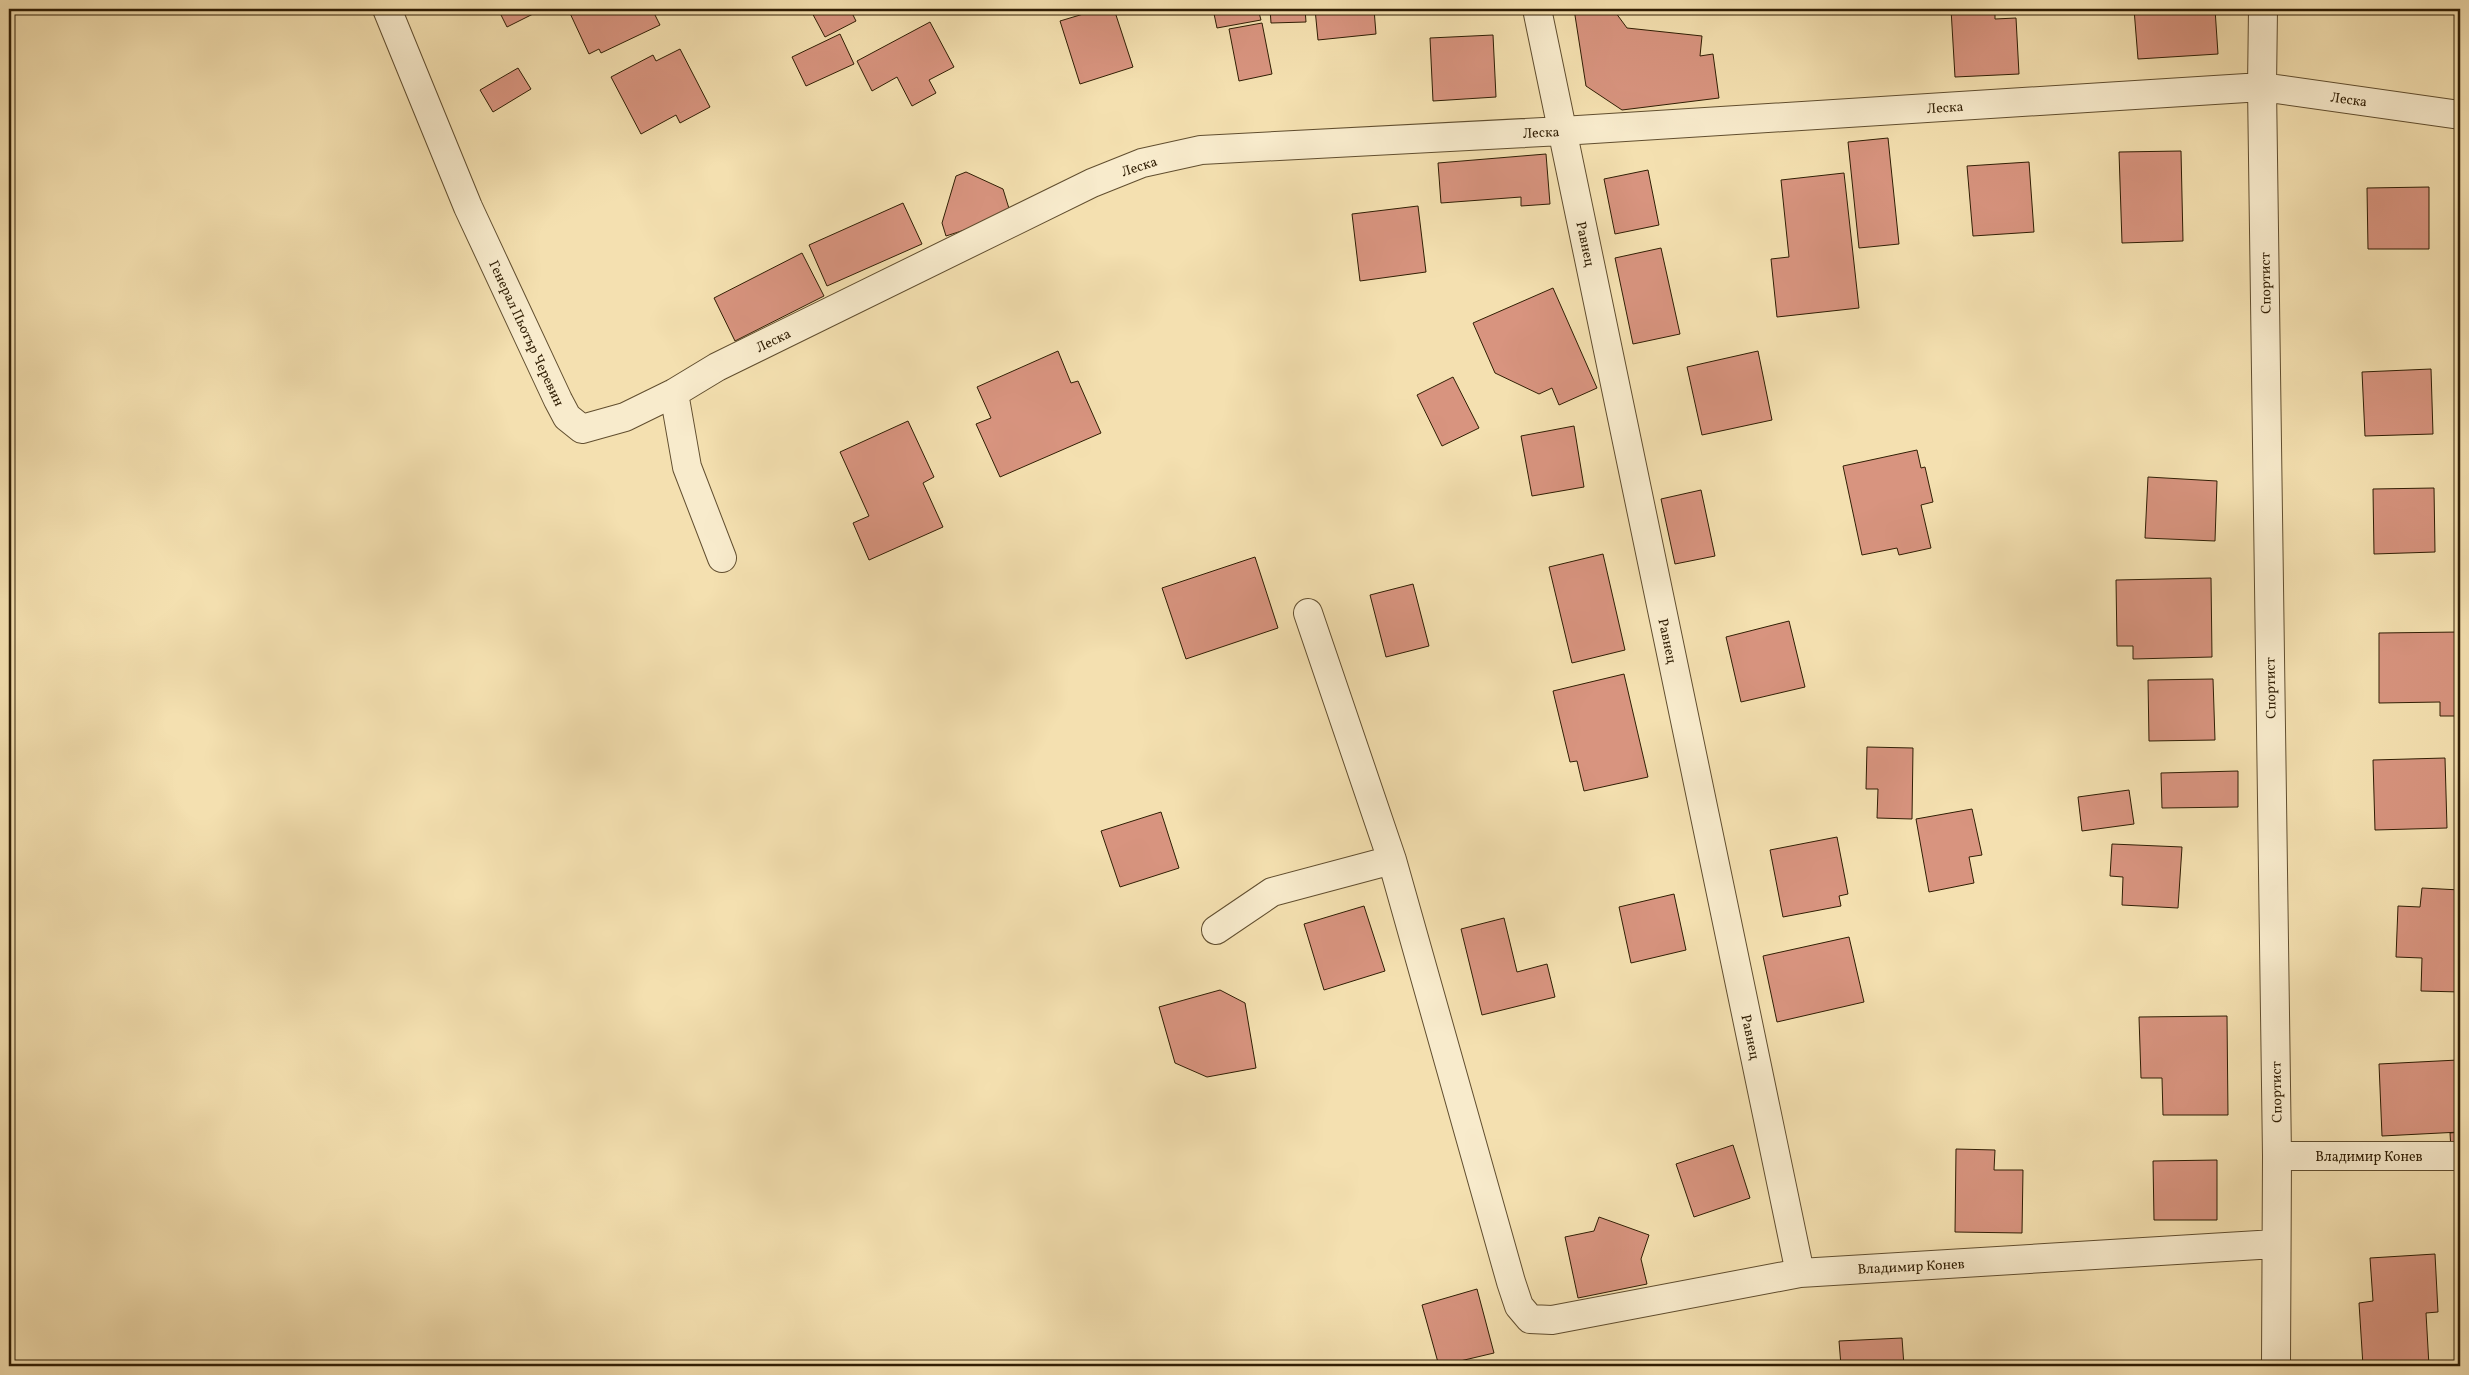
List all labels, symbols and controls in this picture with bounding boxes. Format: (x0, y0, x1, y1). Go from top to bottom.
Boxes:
street label: Леска (2329, 89, 2368, 112)
street label: Леска (1926, 98, 1964, 119)
street label: Леска (1522, 123, 1560, 144)
street label: Леска (1119, 153, 1160, 182)
street label: Равнец (1570, 220, 1599, 269)
street label: Спортист (2256, 252, 2277, 314)
street label: Генерал Пьотър Черевин (483, 258, 568, 410)
street label: Леска (753, 325, 794, 358)
street label: Равнец (1652, 617, 1681, 666)
street label: Спортист (2261, 657, 2282, 719)
street label: Равнец (1735, 1013, 1764, 1062)
street label: Спортист (2267, 1061, 2288, 1123)
street label: Владимир Конев (2315, 1148, 2423, 1167)
street label: Владимир Конев (1857, 1255, 1965, 1280)

